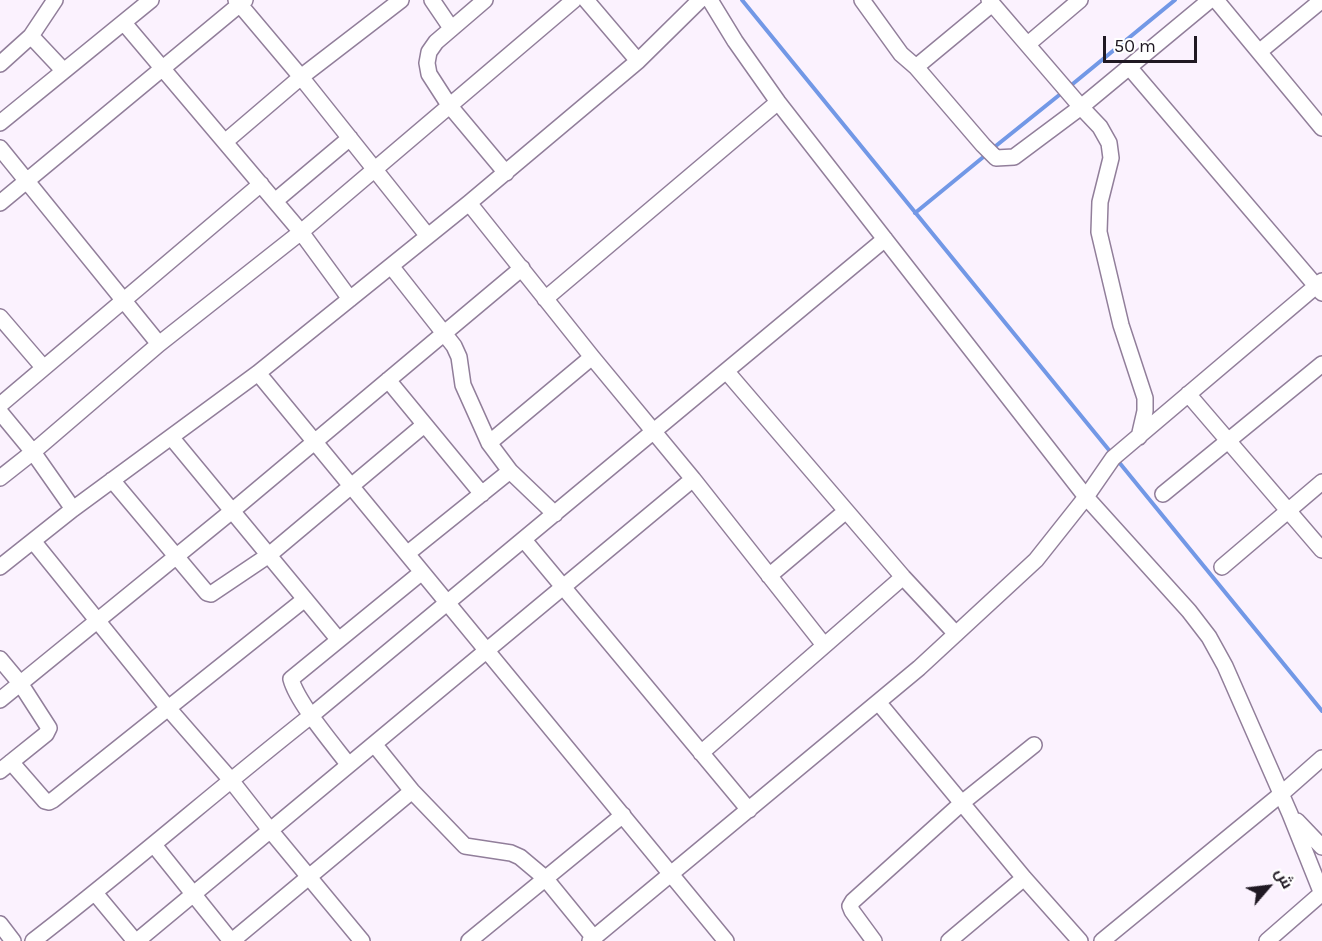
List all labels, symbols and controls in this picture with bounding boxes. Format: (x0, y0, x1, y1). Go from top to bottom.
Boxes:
scale bar (1106, 24, 1200, 62)
text: 50 m (1114, 35, 1156, 57)
north arrow (1238, 857, 1298, 917)
text: ش (1271, 865, 1298, 892)

